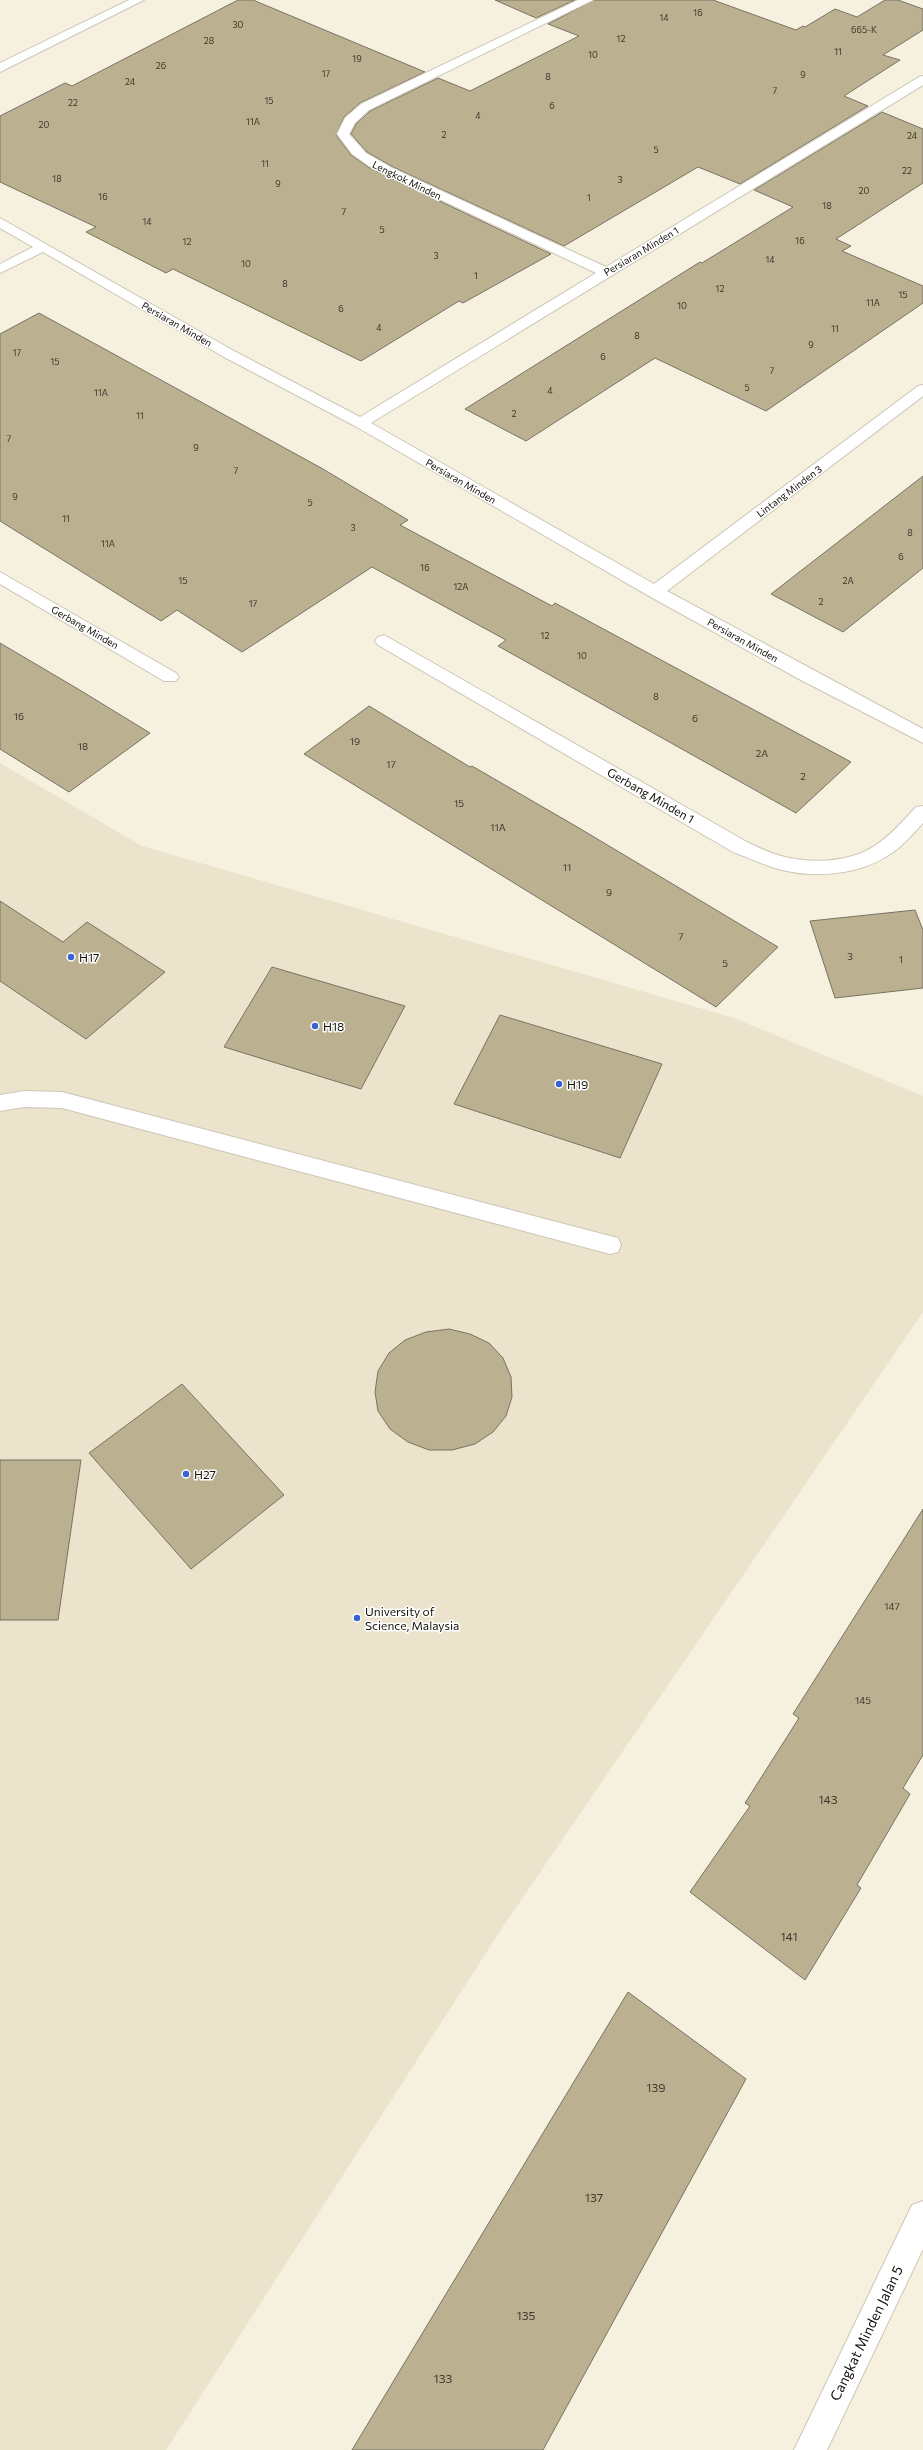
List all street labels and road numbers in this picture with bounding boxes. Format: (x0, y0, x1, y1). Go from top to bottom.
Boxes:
street label: Lengkok Minden (371, 158, 443, 202)
street label: Persiaran Minden 1 (601, 224, 681, 278)
street label: Persiaran Minden (140, 299, 214, 349)
street label: Persiaran Minden (424, 456, 498, 506)
street label: Lintang Minden 3 (754, 462, 824, 519)
street label: Gerbang Minden (49, 603, 121, 651)
street label: Persiaran Minden (706, 616, 780, 664)
street label: Gerbang Minden 1 (605, 764, 697, 826)
street label: Cangkat Minden Jalan 5 (826, 2263, 906, 2403)

